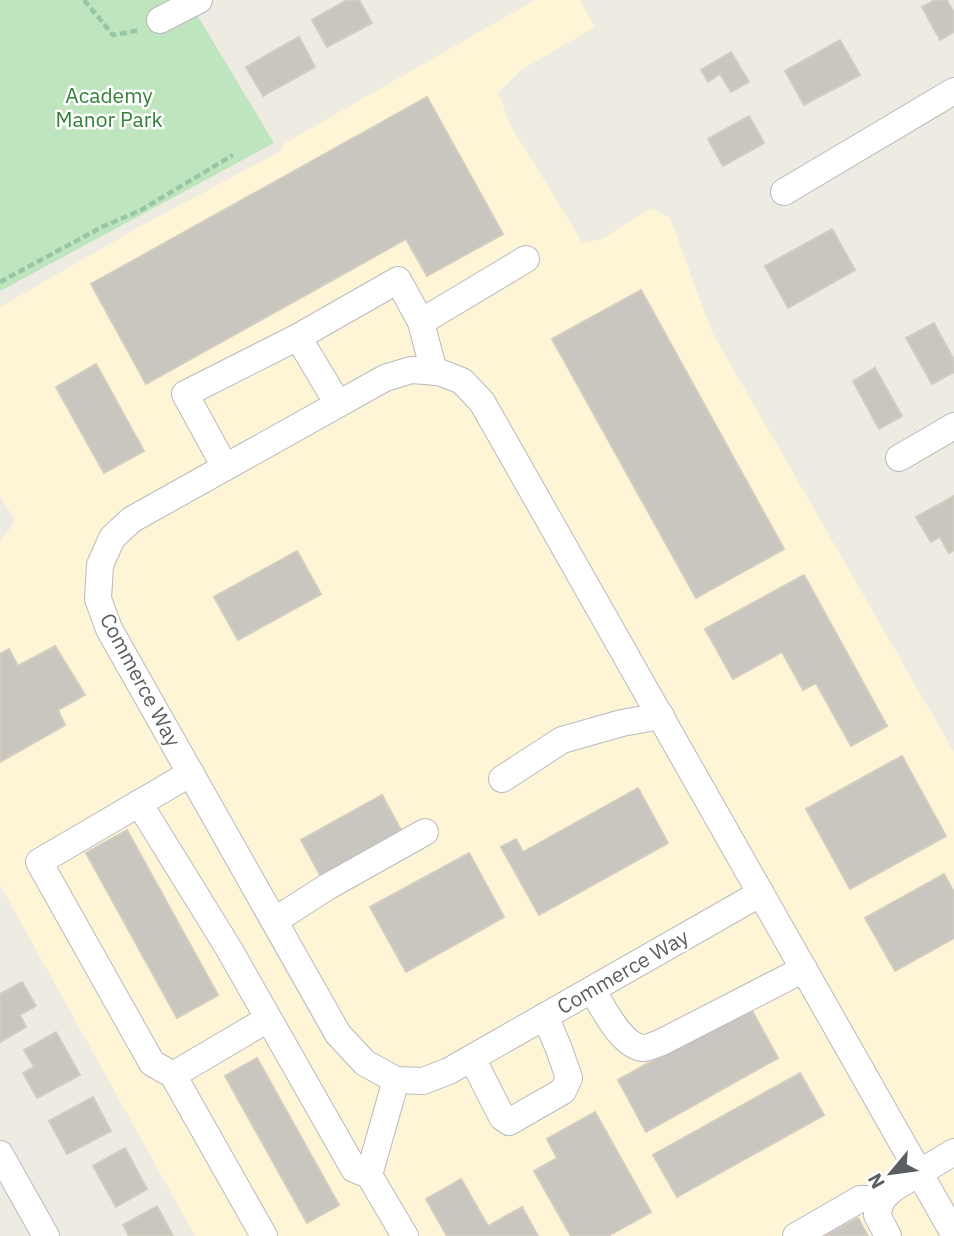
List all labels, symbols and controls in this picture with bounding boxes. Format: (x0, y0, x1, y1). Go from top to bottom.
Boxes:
park label: Academy Manor Park (55, 81, 163, 133)
street label: Commerce Way (94, 608, 188, 752)
street label: Commerce Way (552, 922, 694, 1020)
north arrow (856, 1138, 926, 1208)
text: N (862, 1169, 890, 1193)

